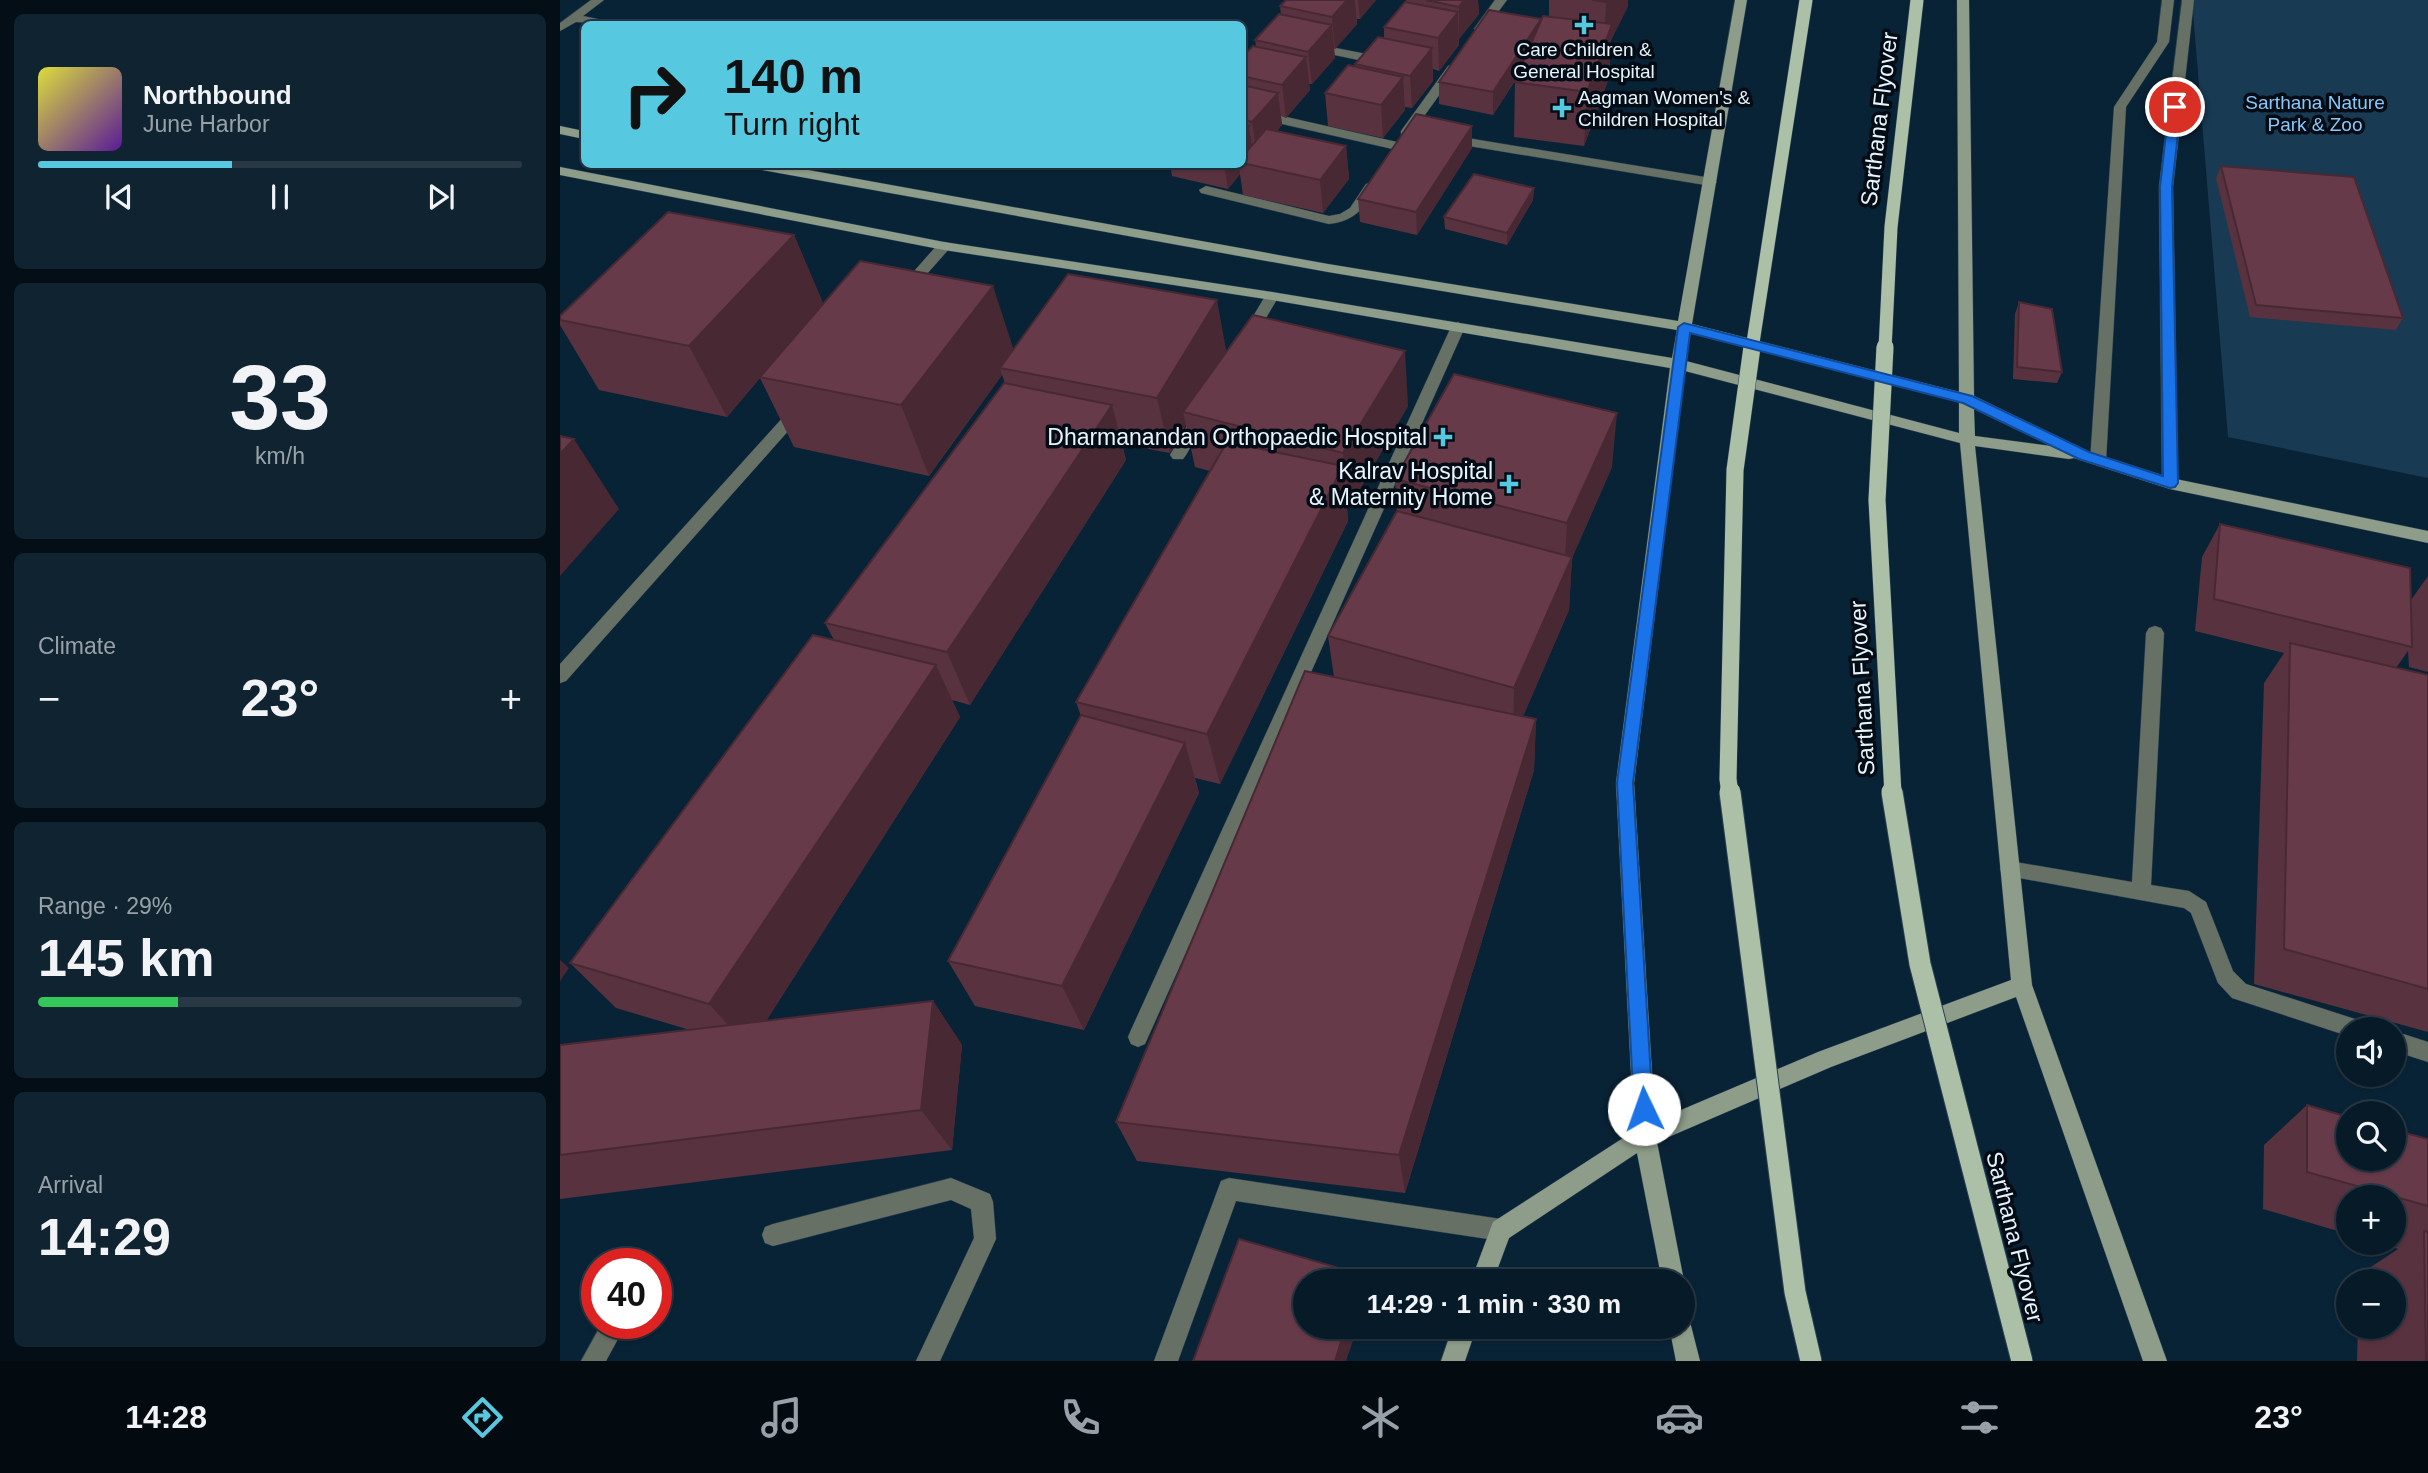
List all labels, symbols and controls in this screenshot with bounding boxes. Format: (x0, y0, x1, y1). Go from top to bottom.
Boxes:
marker: Care Children & General Hospital (1574, 15, 1594, 35)
street label: Sarthana Flyover (1855, 30, 1903, 208)
place label: Care Children & General Hospital (1513, 39, 1655, 82)
icon: right (609, 49, 700, 140)
text: 140 m (724, 49, 863, 103)
pin (2145, 77, 2205, 137)
text: Northbound (143, 80, 292, 110)
place label: Aagman Women's & Children Hospital (1578, 87, 1751, 130)
icon: arrive (2156, 88, 2194, 126)
park label: Sarthana Nature Park & Zoo (2245, 92, 2385, 135)
marker: Aagman Women's & Children Hospital (1552, 98, 1572, 118)
text: Turn right (724, 106, 860, 142)
text: June Harbor (143, 111, 270, 137)
icon: previous (100, 178, 138, 216)
icon: pause (261, 178, 299, 216)
icon: next (422, 178, 460, 216)
text: 33 (229, 347, 331, 448)
place label: Dharmanandan Orthopaedic Hospital (1047, 424, 1427, 450)
marker: Dharmanandan Orthopaedic Hospital (1433, 427, 1453, 447)
text: km/h (255, 443, 305, 469)
place label: Kalrav Hospital & Maternity Home (1309, 458, 1493, 510)
marker: Kalrav Hospital & Maternity Home (1499, 474, 1519, 494)
street label: Sarthana Flyover (1844, 600, 1880, 776)
text: Climate (38, 633, 116, 659)
text: 23° (241, 669, 319, 727)
text: − (38, 678, 60, 720)
text: + (500, 678, 522, 720)
text: Range · 29% (38, 893, 172, 919)
text: 145 km (38, 929, 214, 987)
map controls (2336, 1017, 2406, 1339)
button: sound (2336, 1017, 2406, 1087)
position arrow (1607, 1072, 1681, 1146)
button: search (2336, 1101, 2406, 1171)
street label: Sarthana Flyover (1981, 1149, 2049, 1325)
text: Arrival (38, 1172, 103, 1198)
button: + (2336, 1185, 2406, 1255)
text: 14:29 (38, 1208, 171, 1266)
speed limit sign: 40 (581, 1248, 672, 1339)
button: − (2336, 1269, 2406, 1339)
text: 14:29 · 1 min · 330 m (1367, 1289, 1621, 1319)
icon: directions (458, 1393, 507, 1442)
icon: music (757, 1393, 806, 1442)
icon: phone (1056, 1393, 1105, 1442)
icon: climate (1356, 1393, 1405, 1442)
icon: car (1655, 1393, 1704, 1442)
icon: filters (1955, 1393, 2004, 1442)
text: 14:28 (125, 1399, 207, 1435)
text: 23° (2254, 1399, 2303, 1435)

